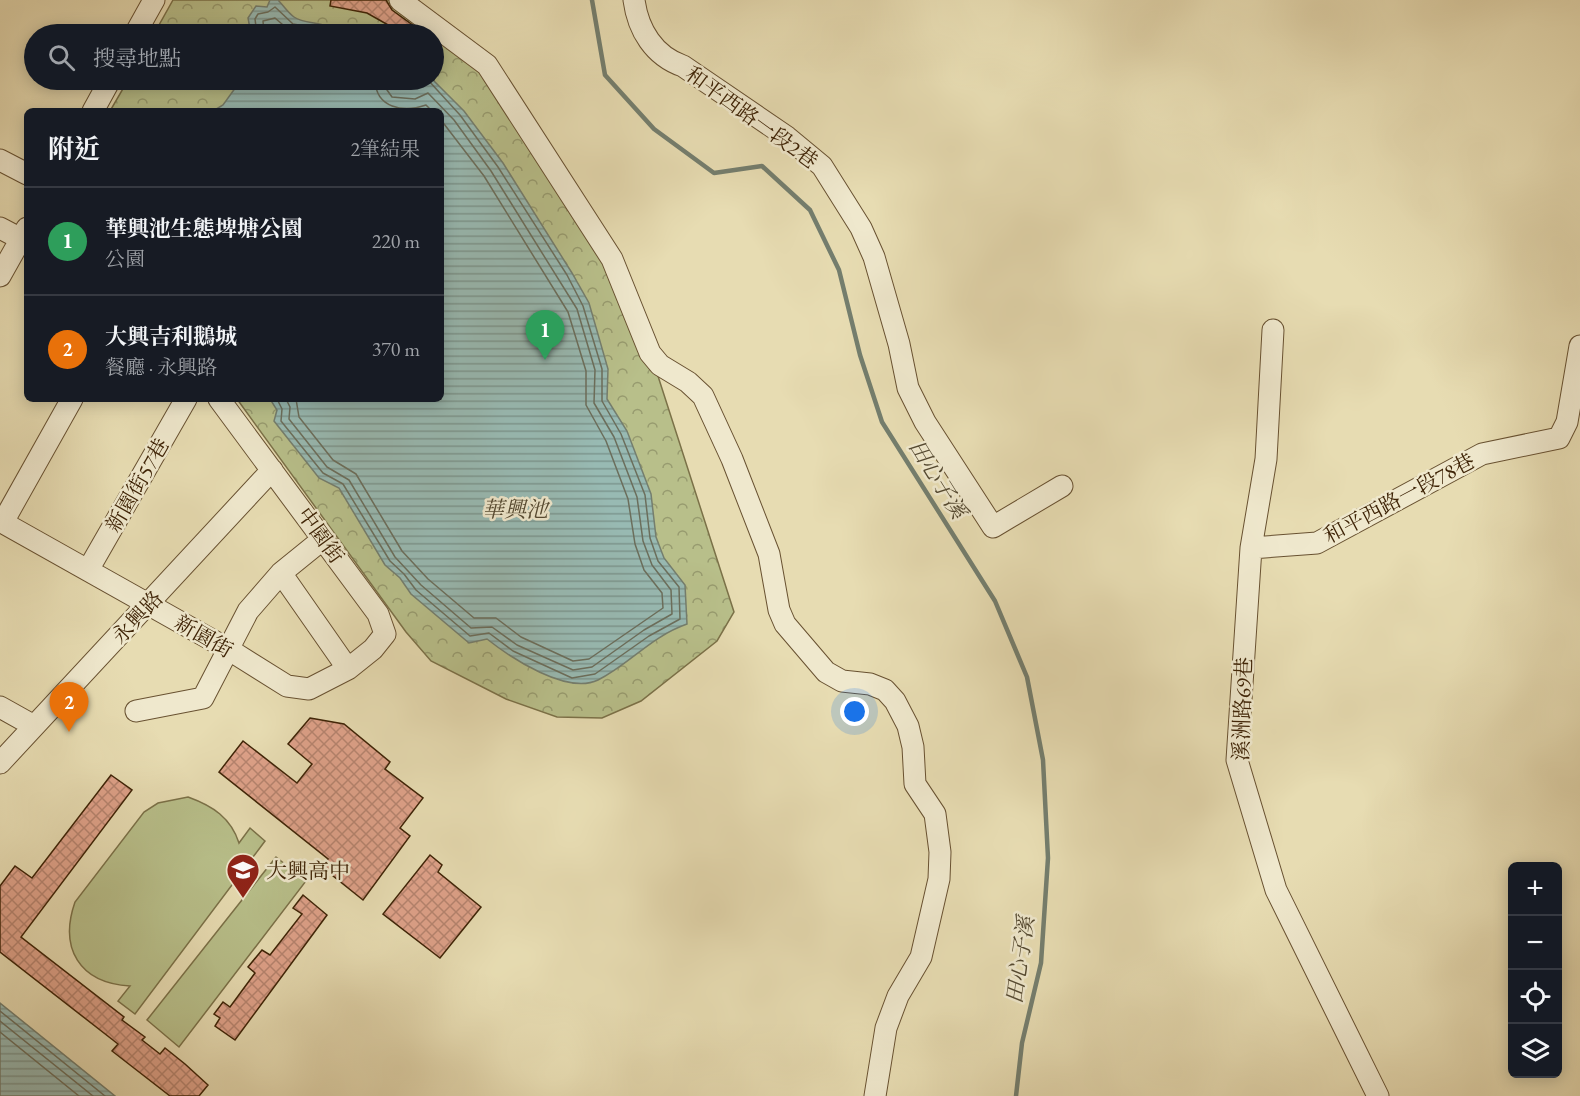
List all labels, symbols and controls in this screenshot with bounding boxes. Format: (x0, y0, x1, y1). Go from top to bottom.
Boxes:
search box (24, 24, 444, 90)
icon: search (45, 41, 78, 74)
text: 搜尋地點 (93, 44, 181, 73)
street label: 和平西路一段2巷 (681, 60, 823, 174)
text: 附近 (48, 132, 100, 166)
text: 2筆結果 (350, 136, 420, 162)
text: 華興池生態埤塘公園 (105, 214, 303, 243)
text: 1 (62, 228, 73, 254)
text: 220 m (372, 228, 420, 254)
text: 公園 (105, 246, 145, 272)
pin: 1 (526, 310, 564, 360)
text: 大興吉利鵝城 (105, 322, 237, 351)
text: 2 (62, 336, 73, 362)
text: 370 m (372, 336, 420, 362)
text: 餐廳 · 永興路 (105, 354, 217, 380)
street label: 新園街57巷 (99, 433, 175, 537)
water label: 田心子溪 (902, 434, 975, 526)
street label: 和平西路一段78巷 (1319, 447, 1479, 549)
water label: 華興池 (482, 495, 550, 524)
street label: 中園街 (292, 502, 350, 568)
street label: 永興路 (106, 585, 168, 649)
street label: 新園街 (170, 609, 238, 663)
street label: 溪洲路69巷 (1227, 656, 1257, 762)
pin: 2 (50, 682, 88, 732)
your location (840, 697, 869, 726)
school or university icon: 大興高中 (225, 852, 261, 899)
place label: 大興高中 (266, 857, 350, 884)
map controls (1508, 862, 1562, 1078)
button: + (1508, 862, 1562, 916)
water label: 田心子溪 (1000, 912, 1041, 1006)
button: − (1508, 916, 1562, 970)
button: locate (1508, 970, 1562, 1024)
button: layers (1508, 1024, 1562, 1078)

